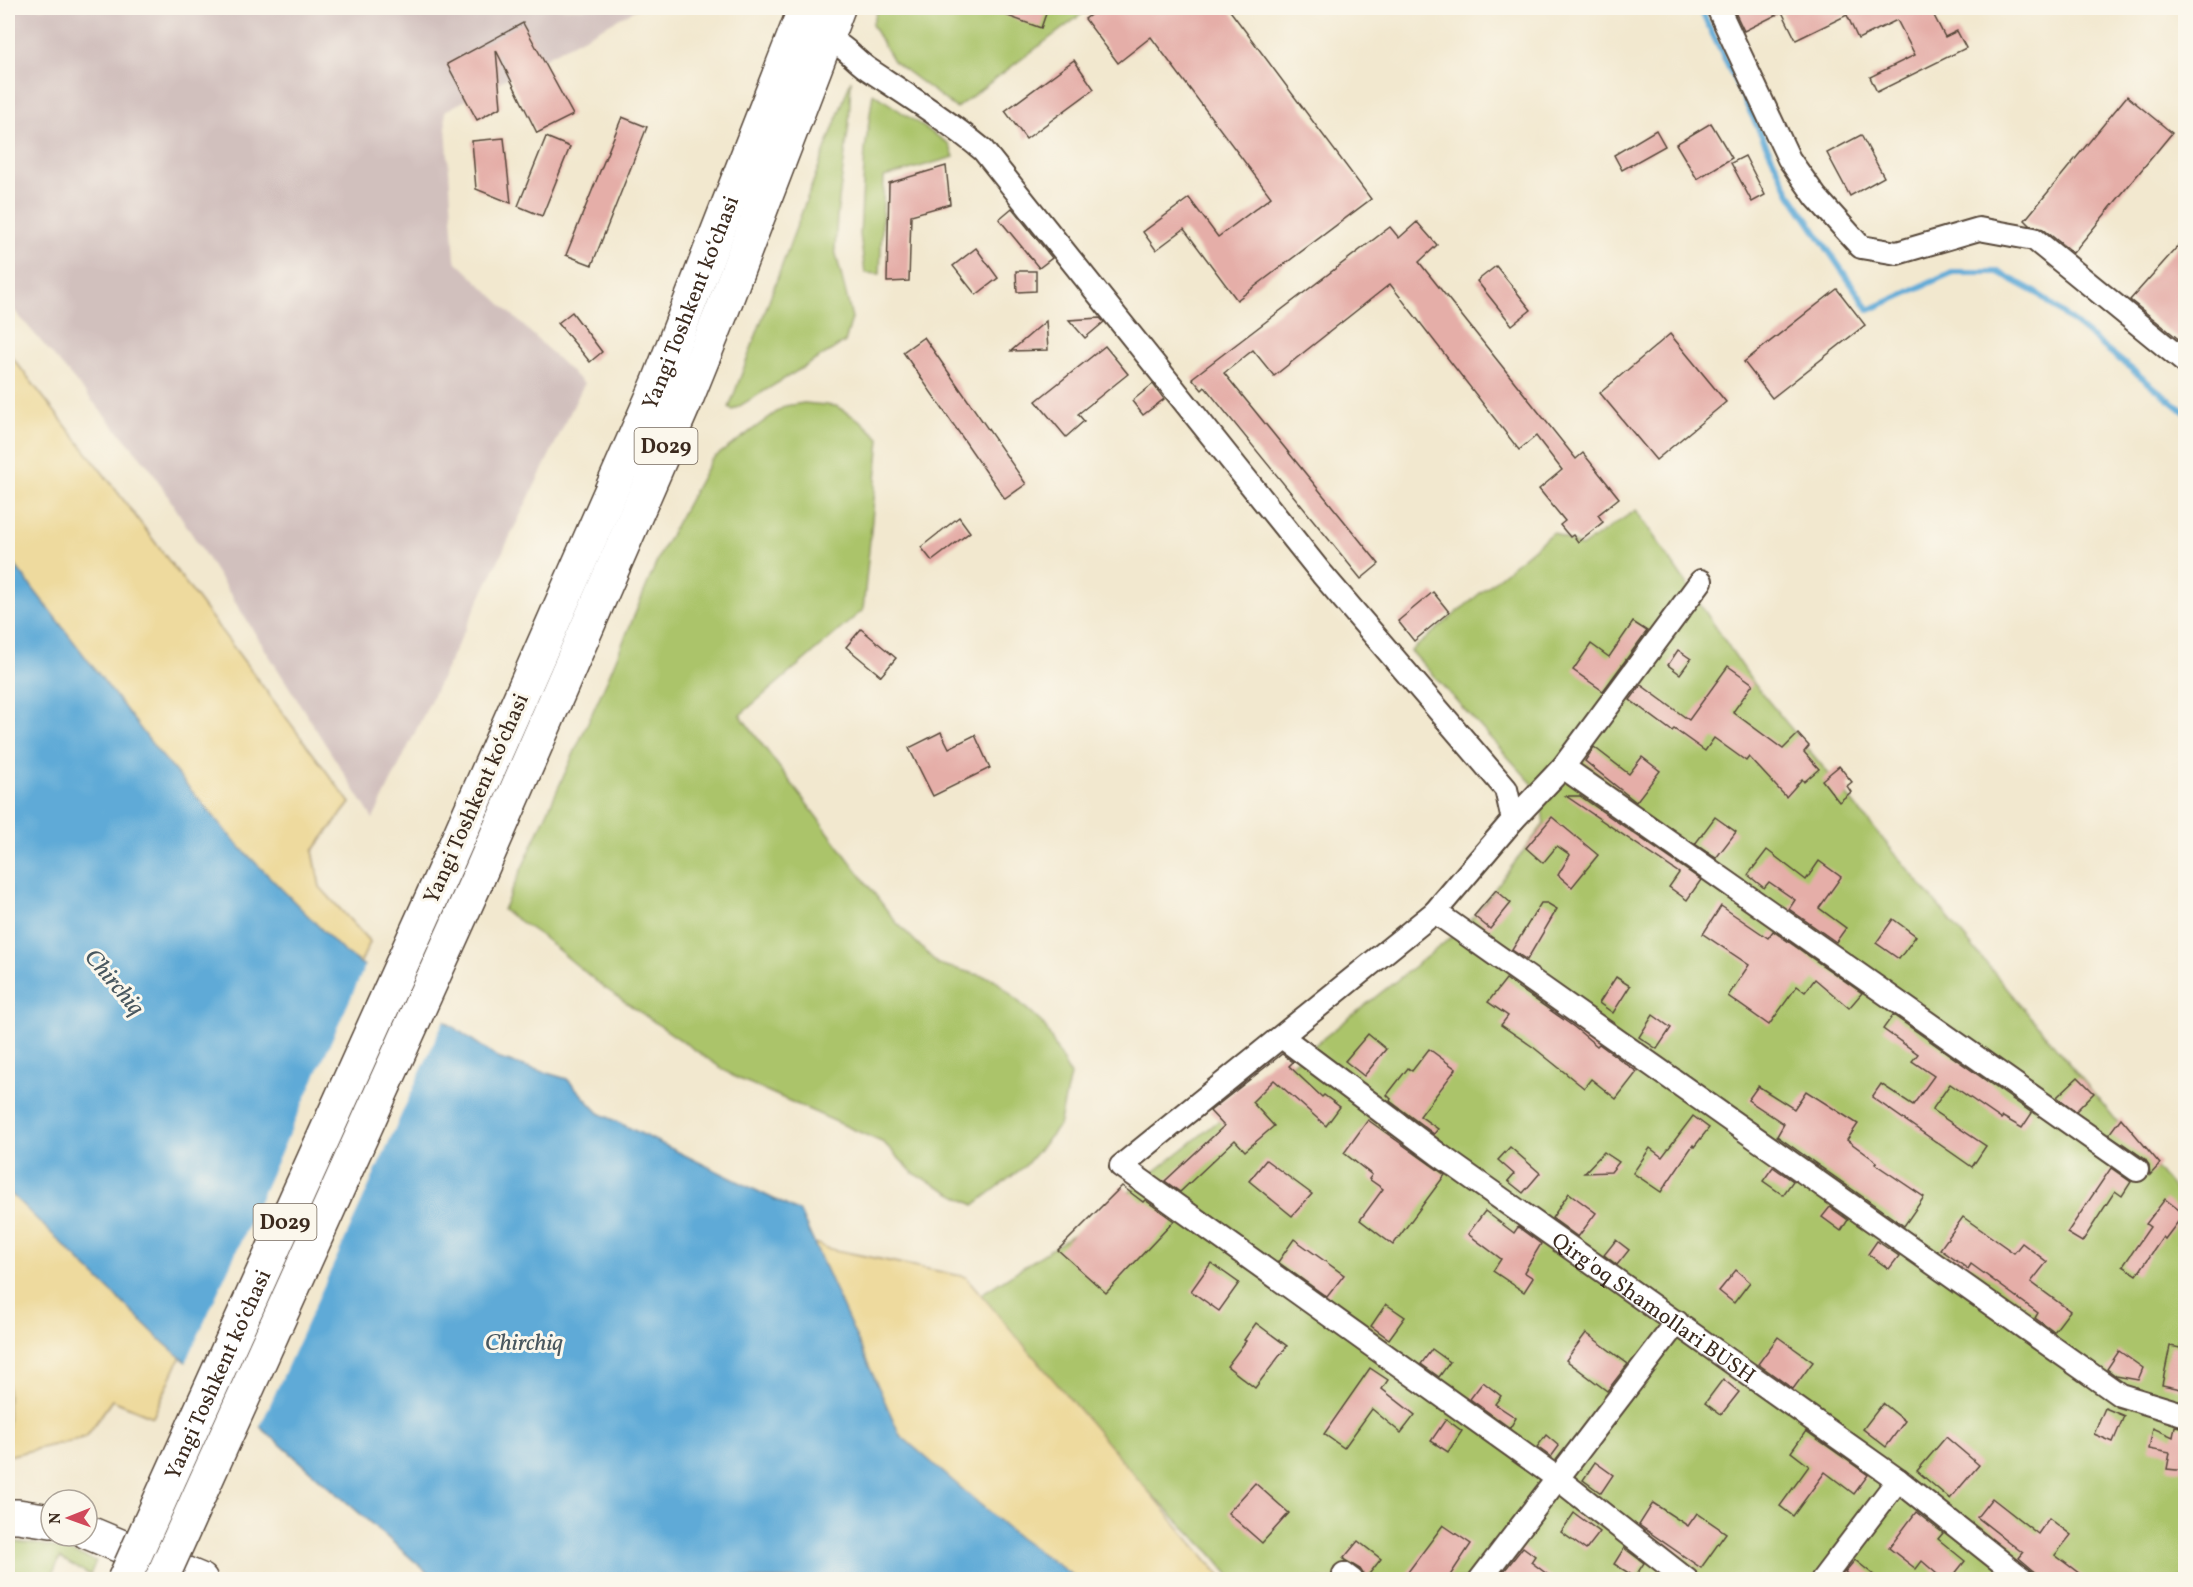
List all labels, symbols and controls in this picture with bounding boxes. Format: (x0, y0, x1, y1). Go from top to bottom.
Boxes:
street label: Yangi Toshkent ko‘chasi (636, 192, 748, 415)
road number: D029 (634, 428, 698, 464)
street label: Yangi Toshkent ko‘chasi (417, 689, 538, 909)
water label: Chirchiq (75, 942, 152, 1024)
road number: D029 (254, 1204, 316, 1240)
street label: Qirg'oq Shamollari BUSH (1544, 1226, 1761, 1392)
street label: Yangi Toshkent ko‘chasi (158, 1265, 280, 1485)
water label: Chirchiq (485, 1327, 563, 1361)
north arrow (39, 1488, 99, 1548)
text: N (45, 1512, 67, 1524)

